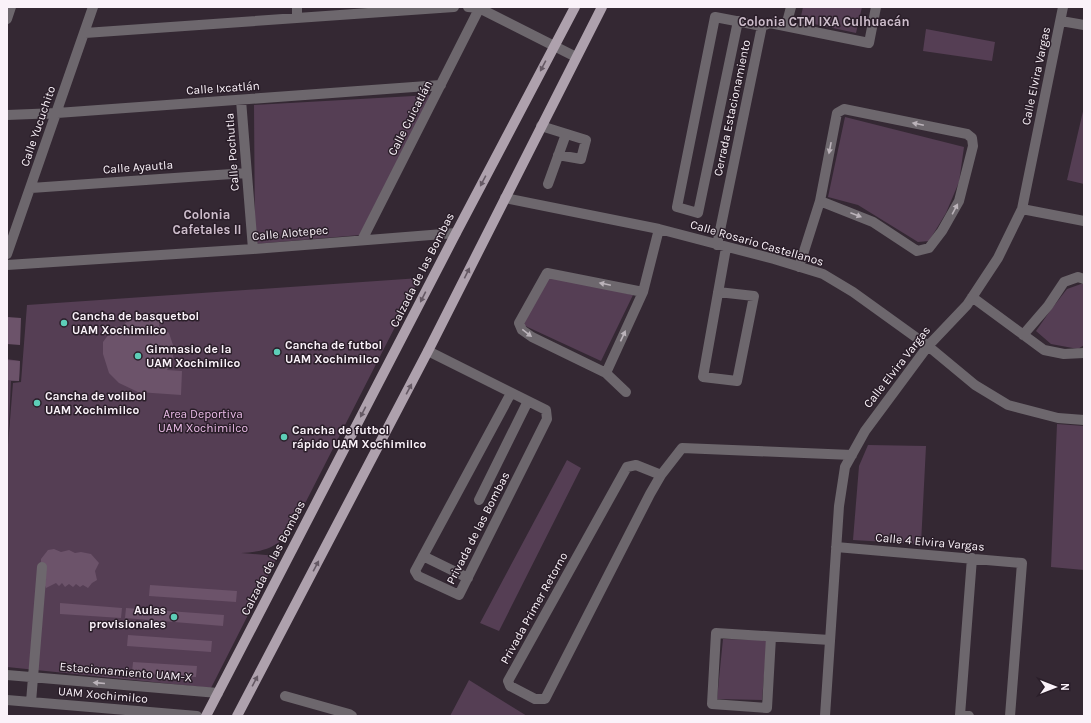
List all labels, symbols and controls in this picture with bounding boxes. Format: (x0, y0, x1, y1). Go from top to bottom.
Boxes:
district label: Colonia CTM IXA Culhuacán (738, 14, 910, 29)
street label: Calle Elvira Vargas (1019, 26, 1053, 126)
street label: Cerrada Estacionamiento (711, 39, 753, 177)
one-way arrow (540, 60, 547, 72)
street label: Calle Ixcatlán (186, 78, 260, 98)
street label: Calle Cuicatlán (385, 78, 435, 158)
street label: Calle Yucuchito (18, 84, 58, 168)
street label: Calle Pochutla (222, 113, 242, 191)
one-way arrow (912, 121, 924, 127)
one-way arrow (827, 142, 833, 154)
street label: Calle Ayautla (102, 158, 174, 176)
one-way arrow (480, 175, 486, 187)
one-way arrow (951, 203, 958, 215)
district label: Colonia Cafetales II (172, 207, 242, 237)
street label: Calzada de las Bombas (387, 210, 457, 330)
one-way arrow (851, 213, 863, 219)
street label: Calle Rosario Castellanos (689, 217, 825, 269)
street label: Calle Alotepec (251, 223, 329, 243)
one-way arrow (464, 267, 470, 279)
one-way arrow (599, 281, 611, 287)
one-way arrow (420, 291, 426, 302)
place label: Cancha de basquetbol UAM Xochimilco (72, 309, 199, 337)
marker: Cancha de basquetbol UAM Xochimilco (59, 318, 69, 328)
street label: Calle Elvira Vargas (861, 323, 933, 411)
one-way arrow (522, 329, 533, 337)
one-way arrow (620, 330, 626, 341)
place label: Cancha de futbol UAM Xochimilco (285, 338, 382, 366)
place label: Gimnasio de la UAM Xochimilco (146, 342, 240, 370)
marker: Cancha de futbol UAM Xochimilco (272, 347, 282, 357)
marker: Gimnasio de la UAM Xochimilco (133, 351, 143, 361)
one-way arrow (405, 383, 412, 395)
place label: Cancha de volibol UAM Xochimilco (45, 389, 146, 417)
marker: Cancha de volibol UAM Xochimilco (32, 398, 42, 408)
one-way arrow (360, 406, 366, 418)
park label: Area Deportiva UAM Xochimilco (158, 407, 248, 435)
place label: Cancha de futbol rápido UAM Xochimilco (292, 423, 427, 451)
marker: Cancha de futbol rápido UAM Xochimilco (279, 432, 289, 442)
street label: Privada de las Bombas (444, 469, 512, 587)
street label: Calzada de las Bombas (238, 498, 308, 618)
street label: Calle 4 Elvira Vargas (875, 530, 985, 554)
street label: Privada Primer Retorno (497, 550, 571, 666)
one-way arrow (312, 560, 319, 572)
place label: Aulas provisionales (89, 603, 166, 631)
marker: Aulas provisionales (169, 612, 179, 622)
street label: Estacionamiento UAM-X (59, 659, 193, 685)
north arrow (1035, 667, 1075, 707)
one-way arrow (252, 676, 259, 687)
one-way arrow (93, 680, 105, 686)
text: N (1058, 683, 1071, 691)
street label: UAM Xochimilco (58, 684, 148, 706)

